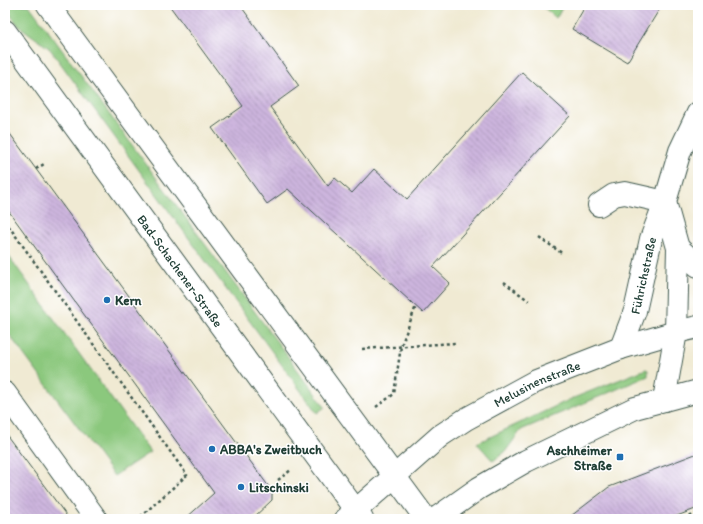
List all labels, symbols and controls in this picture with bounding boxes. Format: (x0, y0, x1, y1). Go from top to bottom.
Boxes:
street label: Bad-Schachener-Straße (134, 212, 226, 330)
street label: Führichstraße (628, 236, 659, 316)
place label: Kern (115, 293, 143, 308)
marker: Kern (102, 295, 112, 305)
street label: Melusinenstraße (491, 358, 583, 410)
place label: ABBA's Zweitbuch (219, 442, 323, 457)
place label: Aschheimer Straße (546, 443, 613, 473)
marker: ABBA's Zweitbuch (207, 444, 217, 454)
marker: Aschheimer Straße (615, 452, 625, 462)
place label: Litschinski (249, 480, 309, 495)
marker: Litschinski (236, 482, 246, 492)

